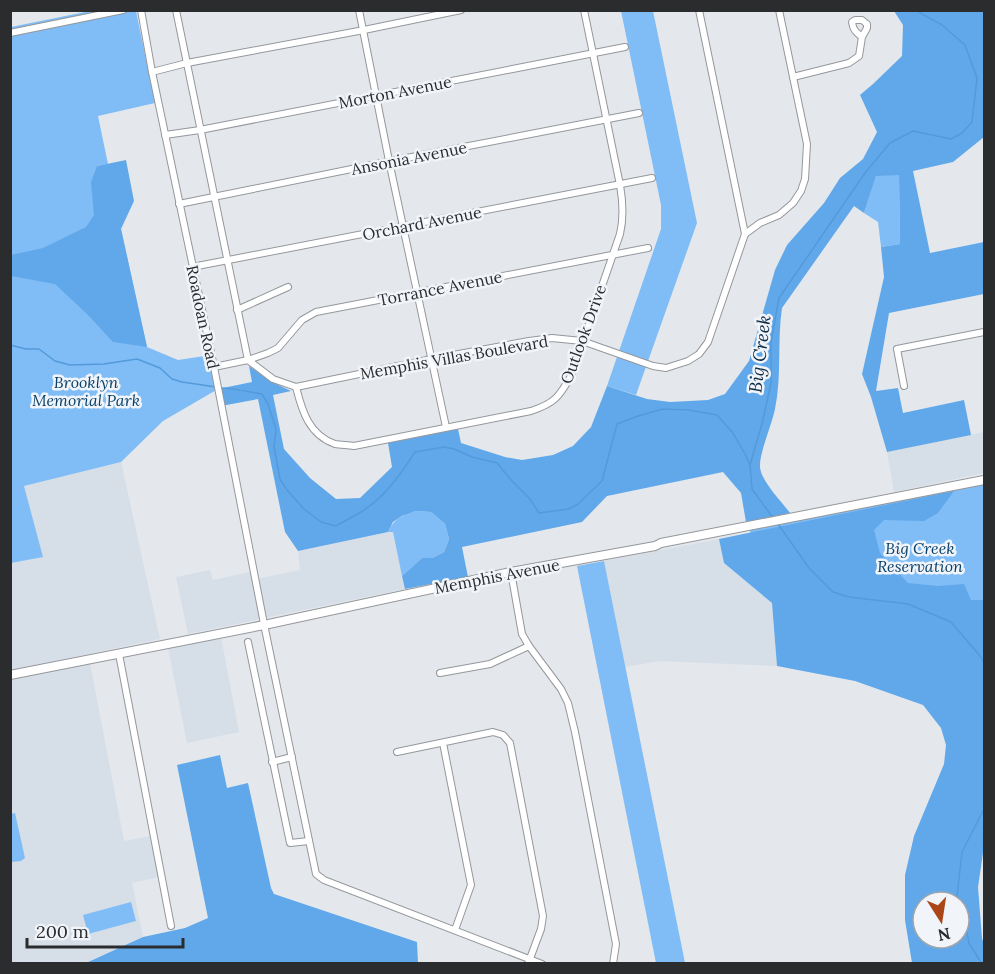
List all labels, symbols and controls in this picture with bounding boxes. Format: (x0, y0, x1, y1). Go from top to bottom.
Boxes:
street label: Morton Avenue (337, 71, 454, 113)
street label: Ansonia Avenue (348, 137, 469, 179)
street label: Orchard Avenue (361, 202, 483, 244)
street label: Roadoan Road (182, 263, 224, 371)
street label: Torrance Avenue (376, 266, 504, 310)
street label: Outlook Drive (556, 281, 610, 386)
water label: Big Creek (743, 314, 776, 394)
street label: Memphis Villas Boulevard (358, 331, 550, 383)
park label: Brooklyn Memorial Park (32, 372, 140, 410)
park label: Big Creek Reservation (877, 538, 963, 576)
street label: Memphis Avenue (433, 554, 562, 598)
north arrow (911, 890, 971, 950)
scale bar (27, 911, 183, 949)
text: 200 m (36, 920, 89, 943)
text: N (936, 924, 952, 946)

